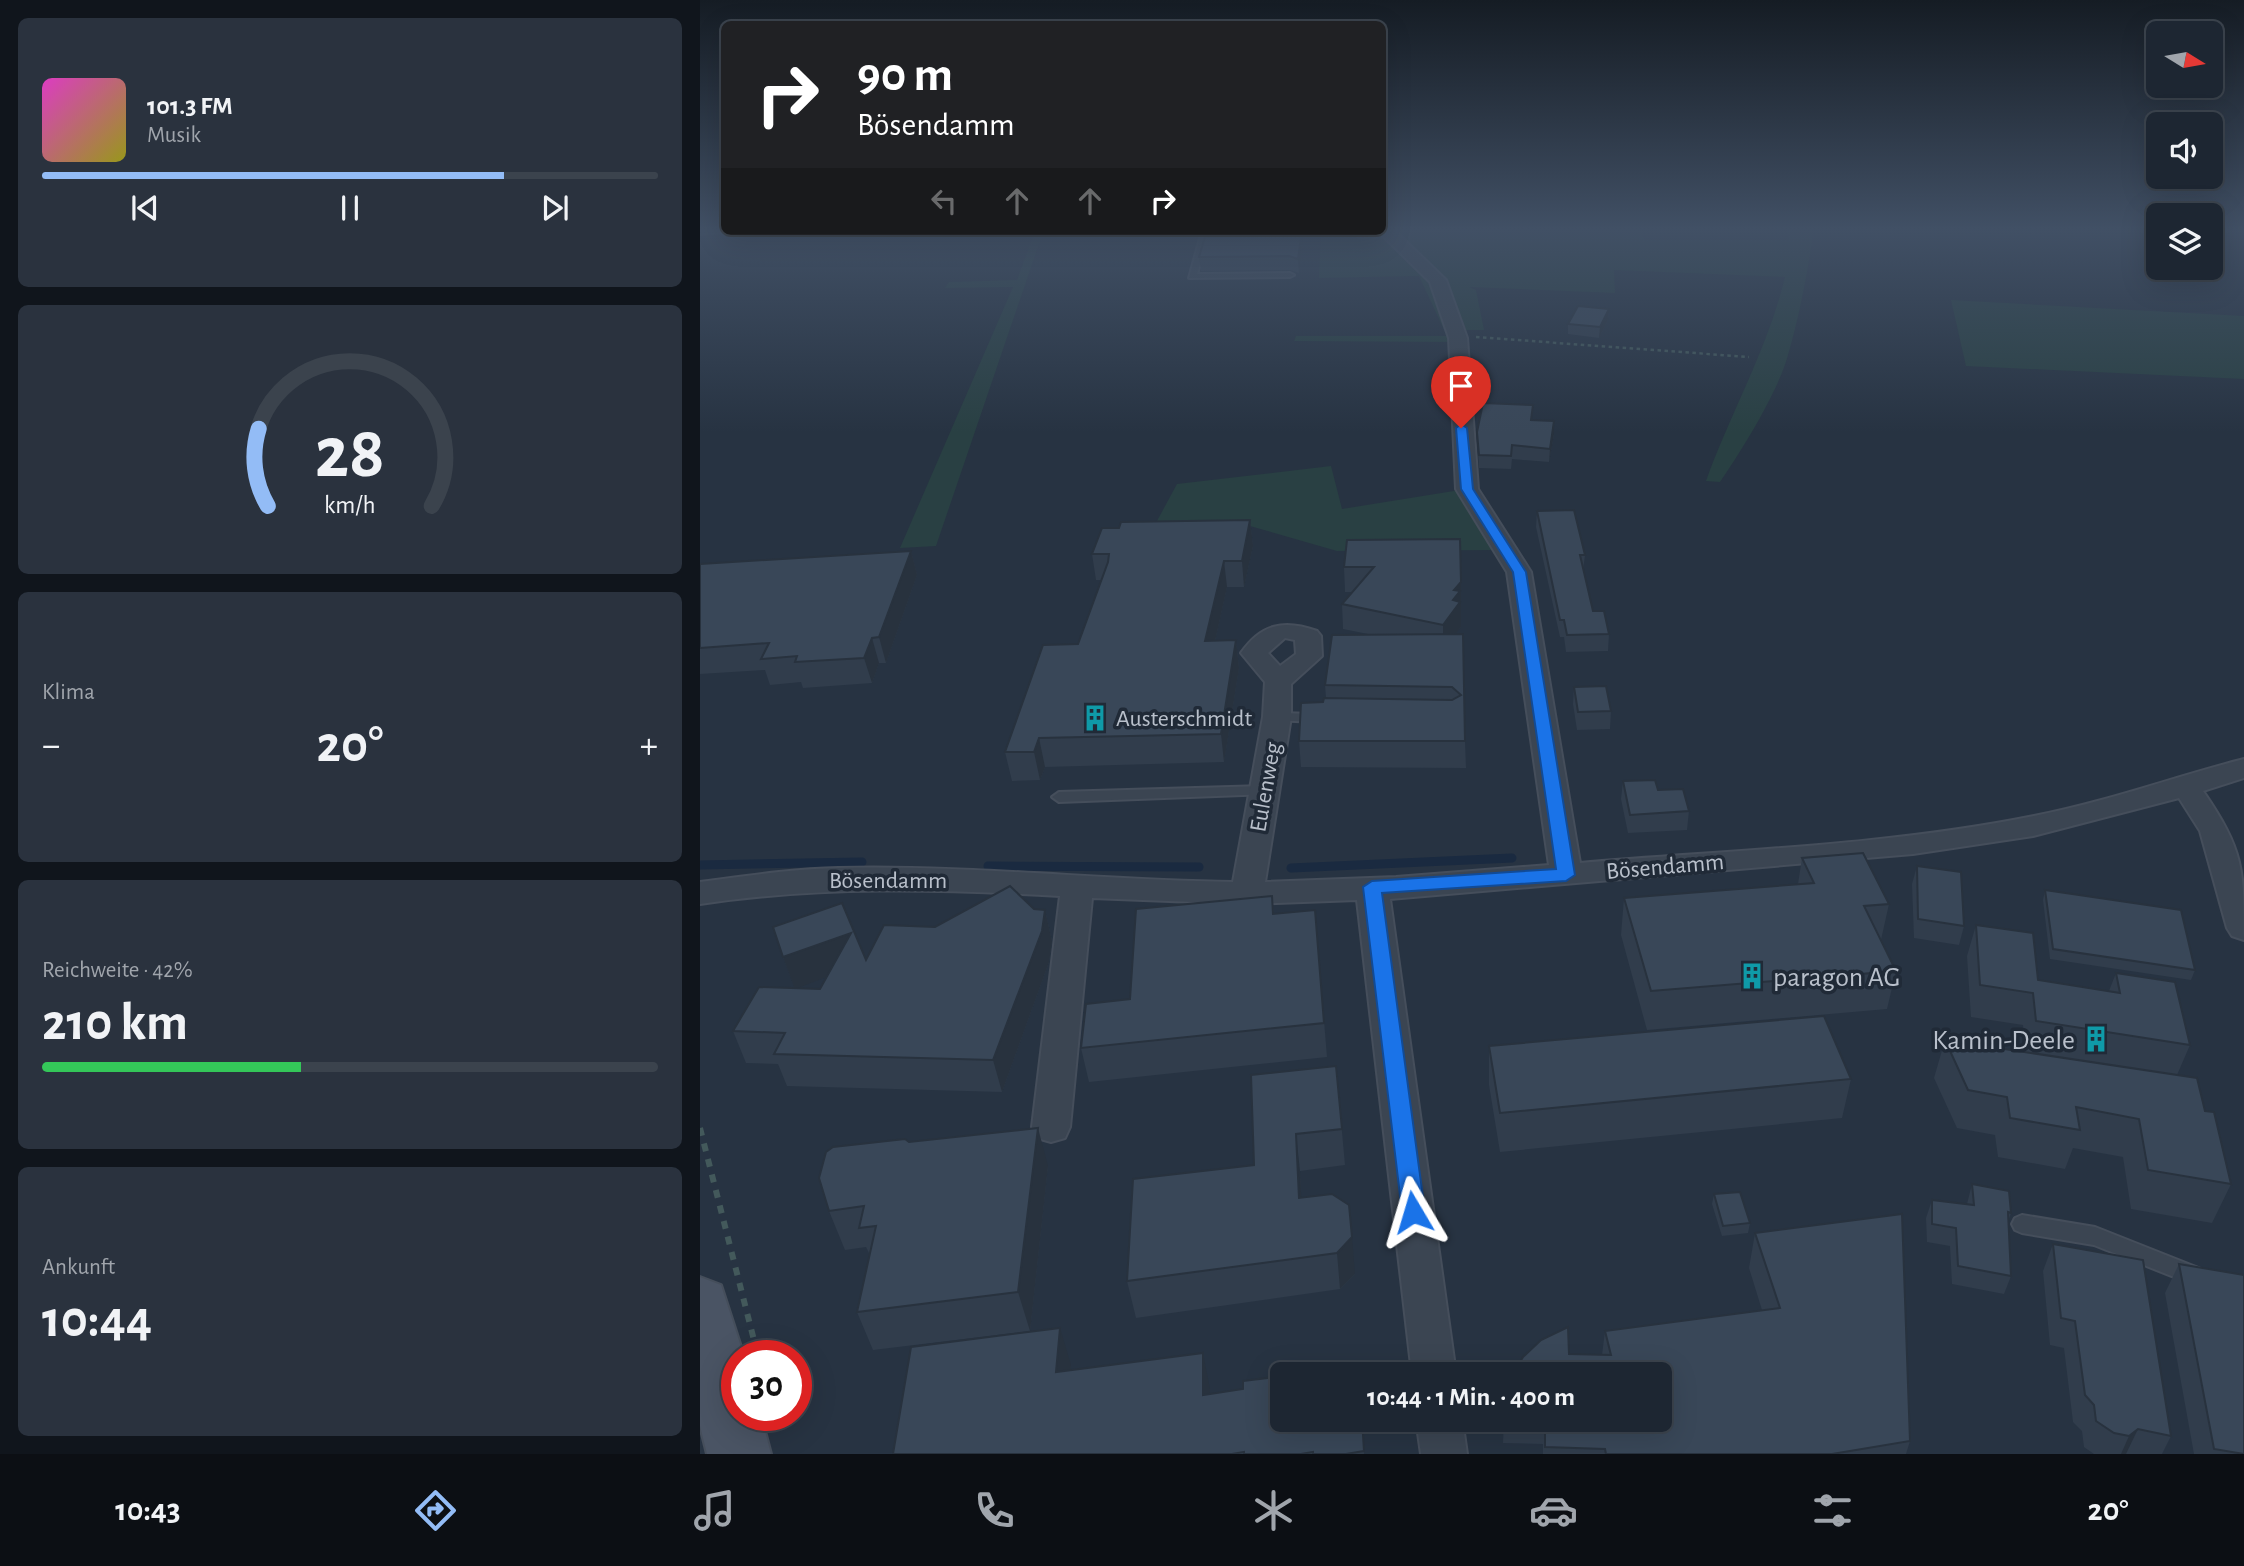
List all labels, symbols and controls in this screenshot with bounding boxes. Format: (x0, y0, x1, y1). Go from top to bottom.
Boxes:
north arrow (2146, 21, 2222, 98)
map controls (2146, 21, 2223, 280)
icon: right (742, 49, 833, 140)
text: 90 m (857, 51, 953, 100)
text: 101.3 FM (147, 93, 233, 119)
text: Bösendamm (857, 109, 1015, 141)
button: sound (2146, 112, 2223, 189)
text: Musik (147, 124, 201, 147)
icon: left (925, 182, 963, 220)
icon: ahead (998, 182, 1036, 220)
icon: ahead (1071, 182, 1109, 220)
icon: right (1144, 182, 1182, 220)
icon: previous (126, 189, 164, 227)
icon: pause (331, 189, 369, 227)
icon: next (536, 189, 574, 227)
button: layers (2146, 203, 2223, 280)
pin (1431, 356, 1491, 428)
icon: arrive (1442, 367, 1480, 405)
text: 28 (315, 418, 385, 491)
text: km/h (324, 493, 376, 518)
text: Klima (42, 681, 95, 704)
building icon: Austerschmidt (1080, 703, 1110, 733)
place label: Austerschmidt (1116, 707, 1252, 731)
text: 20° (317, 719, 383, 771)
text: − (42, 727, 60, 765)
text: + (640, 727, 658, 765)
street label: Eulenweg (1246, 740, 1286, 834)
street label: Bösendamm (1605, 850, 1725, 884)
street label: Bösendamm (829, 869, 947, 893)
text: Reichweite · 42% (42, 959, 193, 982)
building icon: paragon AG (1737, 961, 1767, 991)
place label: paragon AG (1773, 964, 1900, 992)
text: 210 km (42, 997, 188, 1049)
building icon: Kamin-Deele (2081, 1024, 2111, 1054)
place label: Kamin-Deele (1932, 1027, 2075, 1055)
position arrow (1376, 1175, 1450, 1249)
text: Ankunft (42, 1256, 115, 1279)
text: 10:44 (42, 1294, 152, 1346)
speed limit sign: 30 (721, 1340, 812, 1431)
text: 10:44 · 1 Min. · 400 m (1367, 1384, 1575, 1410)
icon: directions (411, 1486, 460, 1535)
icon: music (690, 1486, 739, 1535)
icon: phone (970, 1486, 1019, 1535)
icon: climate (1249, 1486, 1298, 1535)
icon: car (1529, 1486, 1578, 1535)
icon: filters (1808, 1486, 1857, 1535)
text: 10:43 (115, 1494, 181, 1526)
text: 20° (2088, 1494, 2129, 1526)

